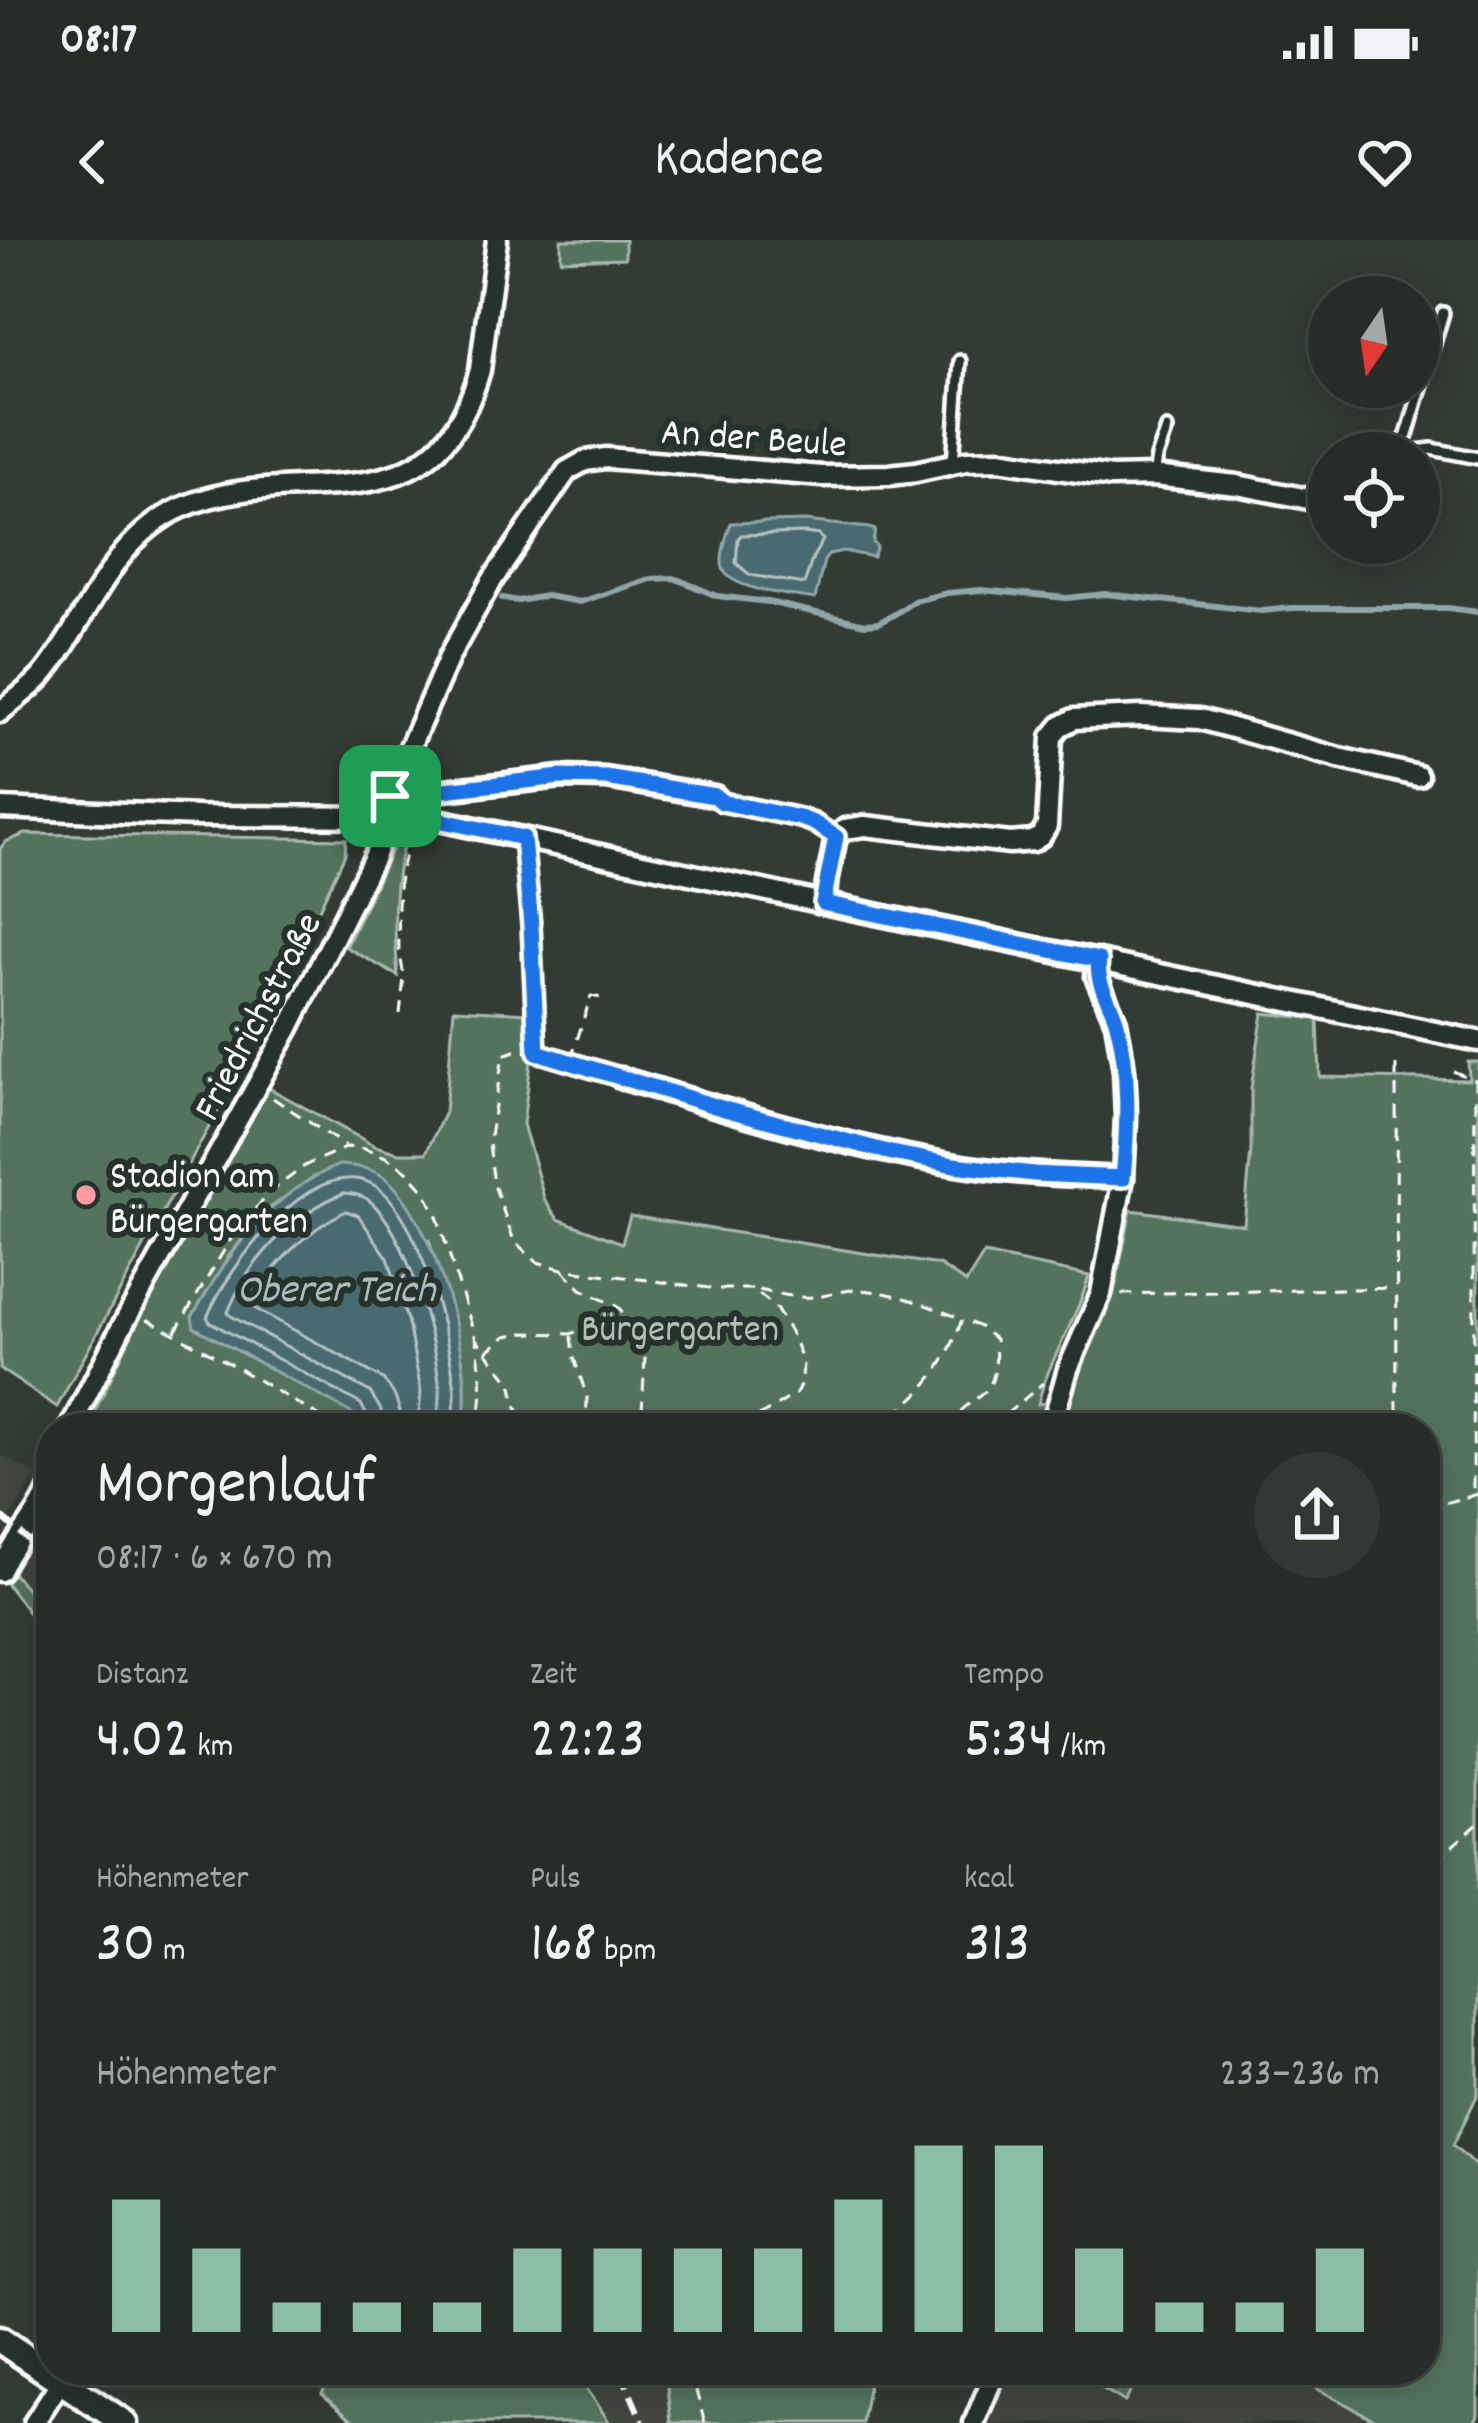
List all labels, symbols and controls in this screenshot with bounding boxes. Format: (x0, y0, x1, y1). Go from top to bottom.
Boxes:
text: 08:17 (60, 10, 137, 74)
text: Kadence (654, 124, 824, 201)
icon: back (60, 129, 126, 195)
icon: heart (1352, 129, 1418, 195)
north arrow (1308, 276, 1440, 408)
map controls (1308, 276, 1440, 564)
street label: An der Beule (659, 408, 848, 475)
button: locate (1308, 432, 1440, 564)
pin (339, 745, 441, 847)
icon: arrive (357, 763, 423, 829)
street label: Friedrichstraße (183, 904, 339, 1132)
place label: Stadion am Bürgergarten (110, 1152, 308, 1252)
marker: Stadion am Bürgergarten (73, 1182, 99, 1208)
water label: Oberer Teich (236, 1263, 437, 1323)
park label: Bürgergarten (581, 1305, 779, 1360)
text: Morgenlauf (96, 1441, 375, 1535)
button: share (1254, 1452, 1380, 1578)
text: 08:17 · 6 × 670 m (96, 1533, 333, 1588)
text: Distanz (96, 1653, 188, 1700)
text: Zeit (530, 1653, 577, 1700)
text: Tempo (964, 1653, 1044, 1700)
text: 4.02 (96, 1700, 190, 1786)
text: 22:23 (530, 1700, 645, 1786)
text: 5:34 (964, 1700, 1053, 1786)
text: km (190, 1725, 234, 1772)
text: /km (1053, 1725, 1106, 1772)
text: Höhenmeter (96, 1857, 249, 1904)
text: Puls (530, 1857, 581, 1904)
text: kcal (964, 1857, 1014, 1904)
text: 30 (96, 1904, 155, 1990)
text: 168 (530, 1904, 597, 1990)
text: 313 (964, 1904, 1030, 1990)
text: m (155, 1929, 186, 1976)
text: bpm (597, 1929, 656, 1976)
text: Höhenmeter (96, 2049, 276, 2104)
text: 233–236 m (1220, 2049, 1380, 2104)

